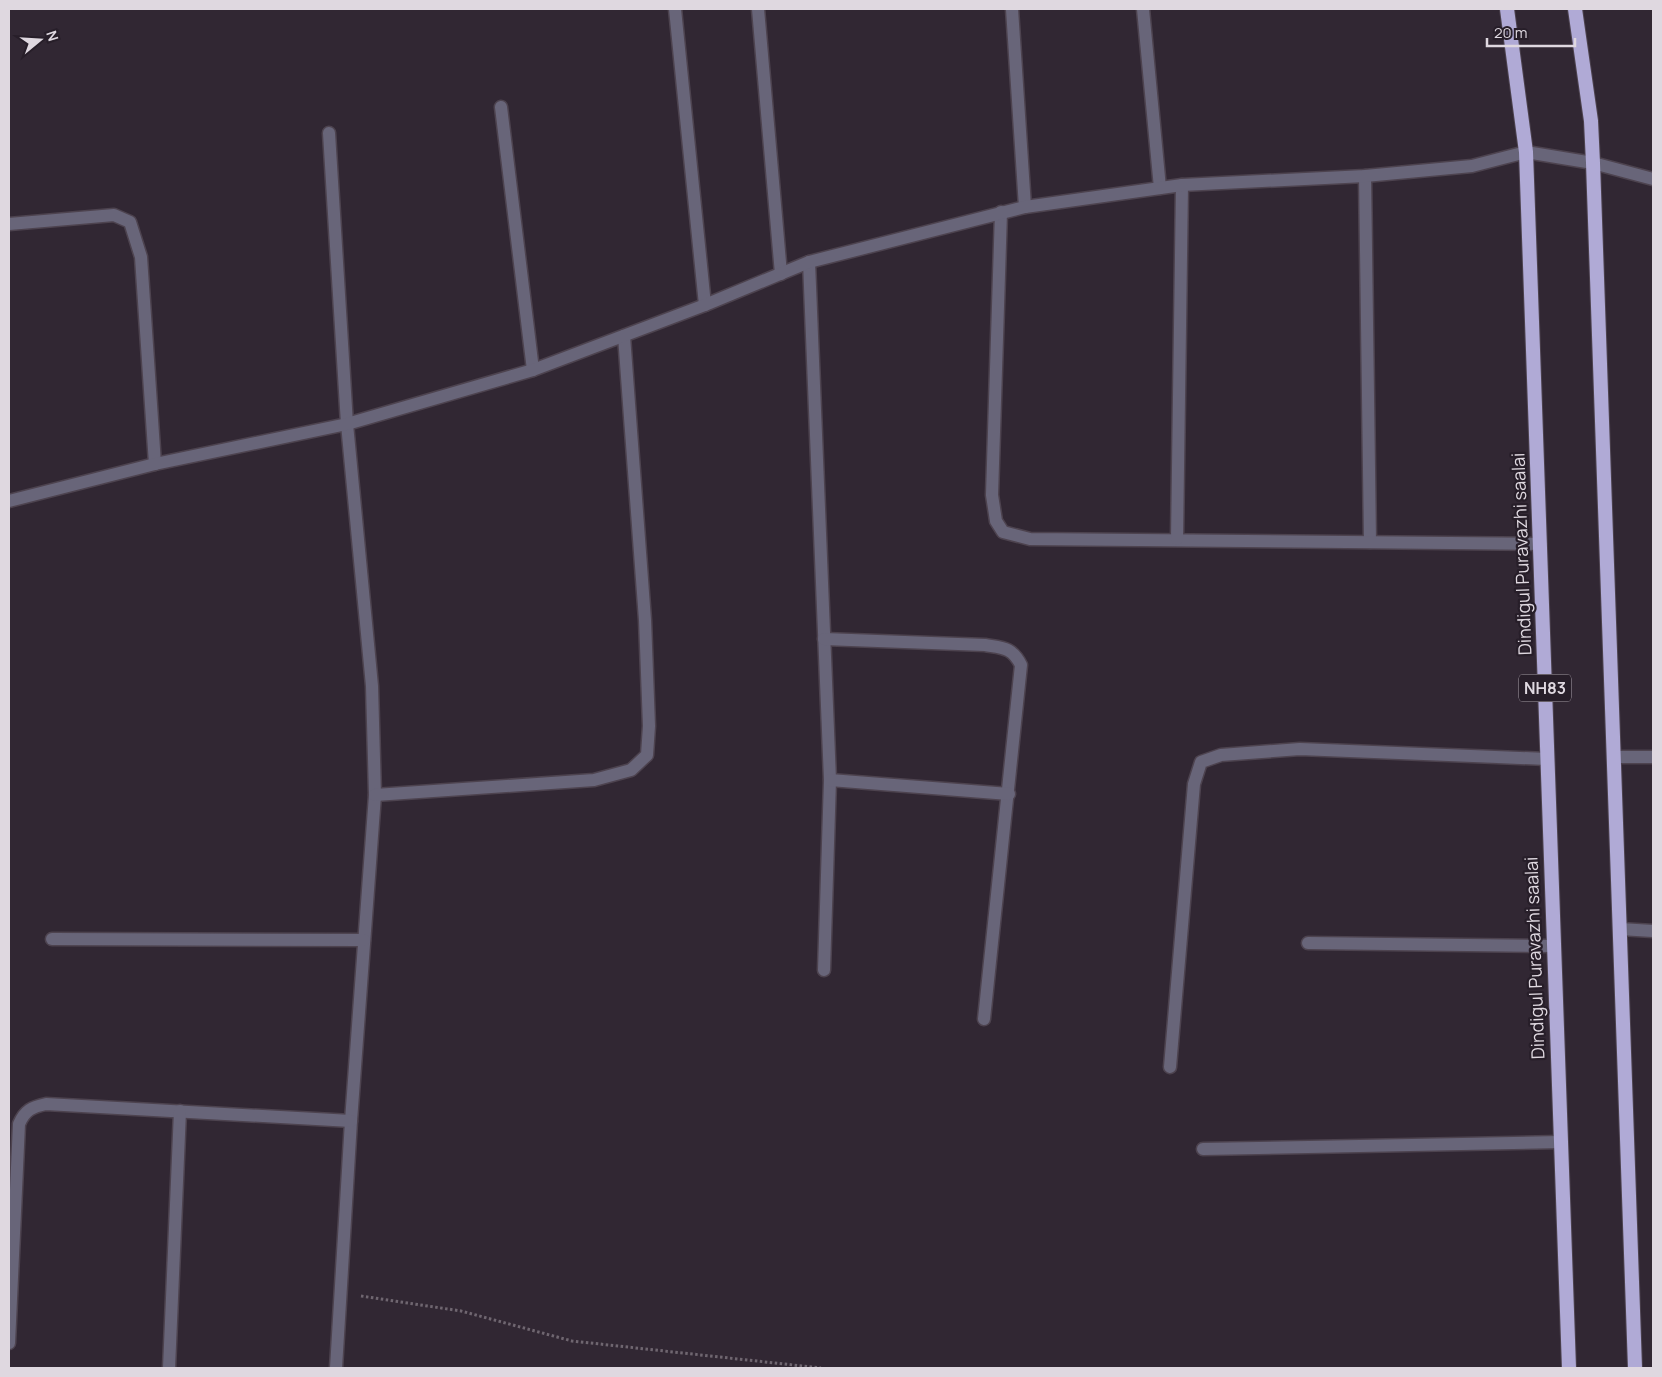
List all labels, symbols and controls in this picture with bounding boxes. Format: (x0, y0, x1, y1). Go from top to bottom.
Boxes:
north arrow (15, 15, 65, 65)
scale bar (1487, 15, 1574, 47)
text: 20 m (1494, 22, 1527, 43)
text: N (42, 28, 63, 44)
street label: Dindigul Puravazhi saalai (1505, 452, 1537, 656)
road number: NH83 (1519, 674, 1571, 701)
street label: Dindigul Puravazhi saalai (1518, 856, 1550, 1060)

